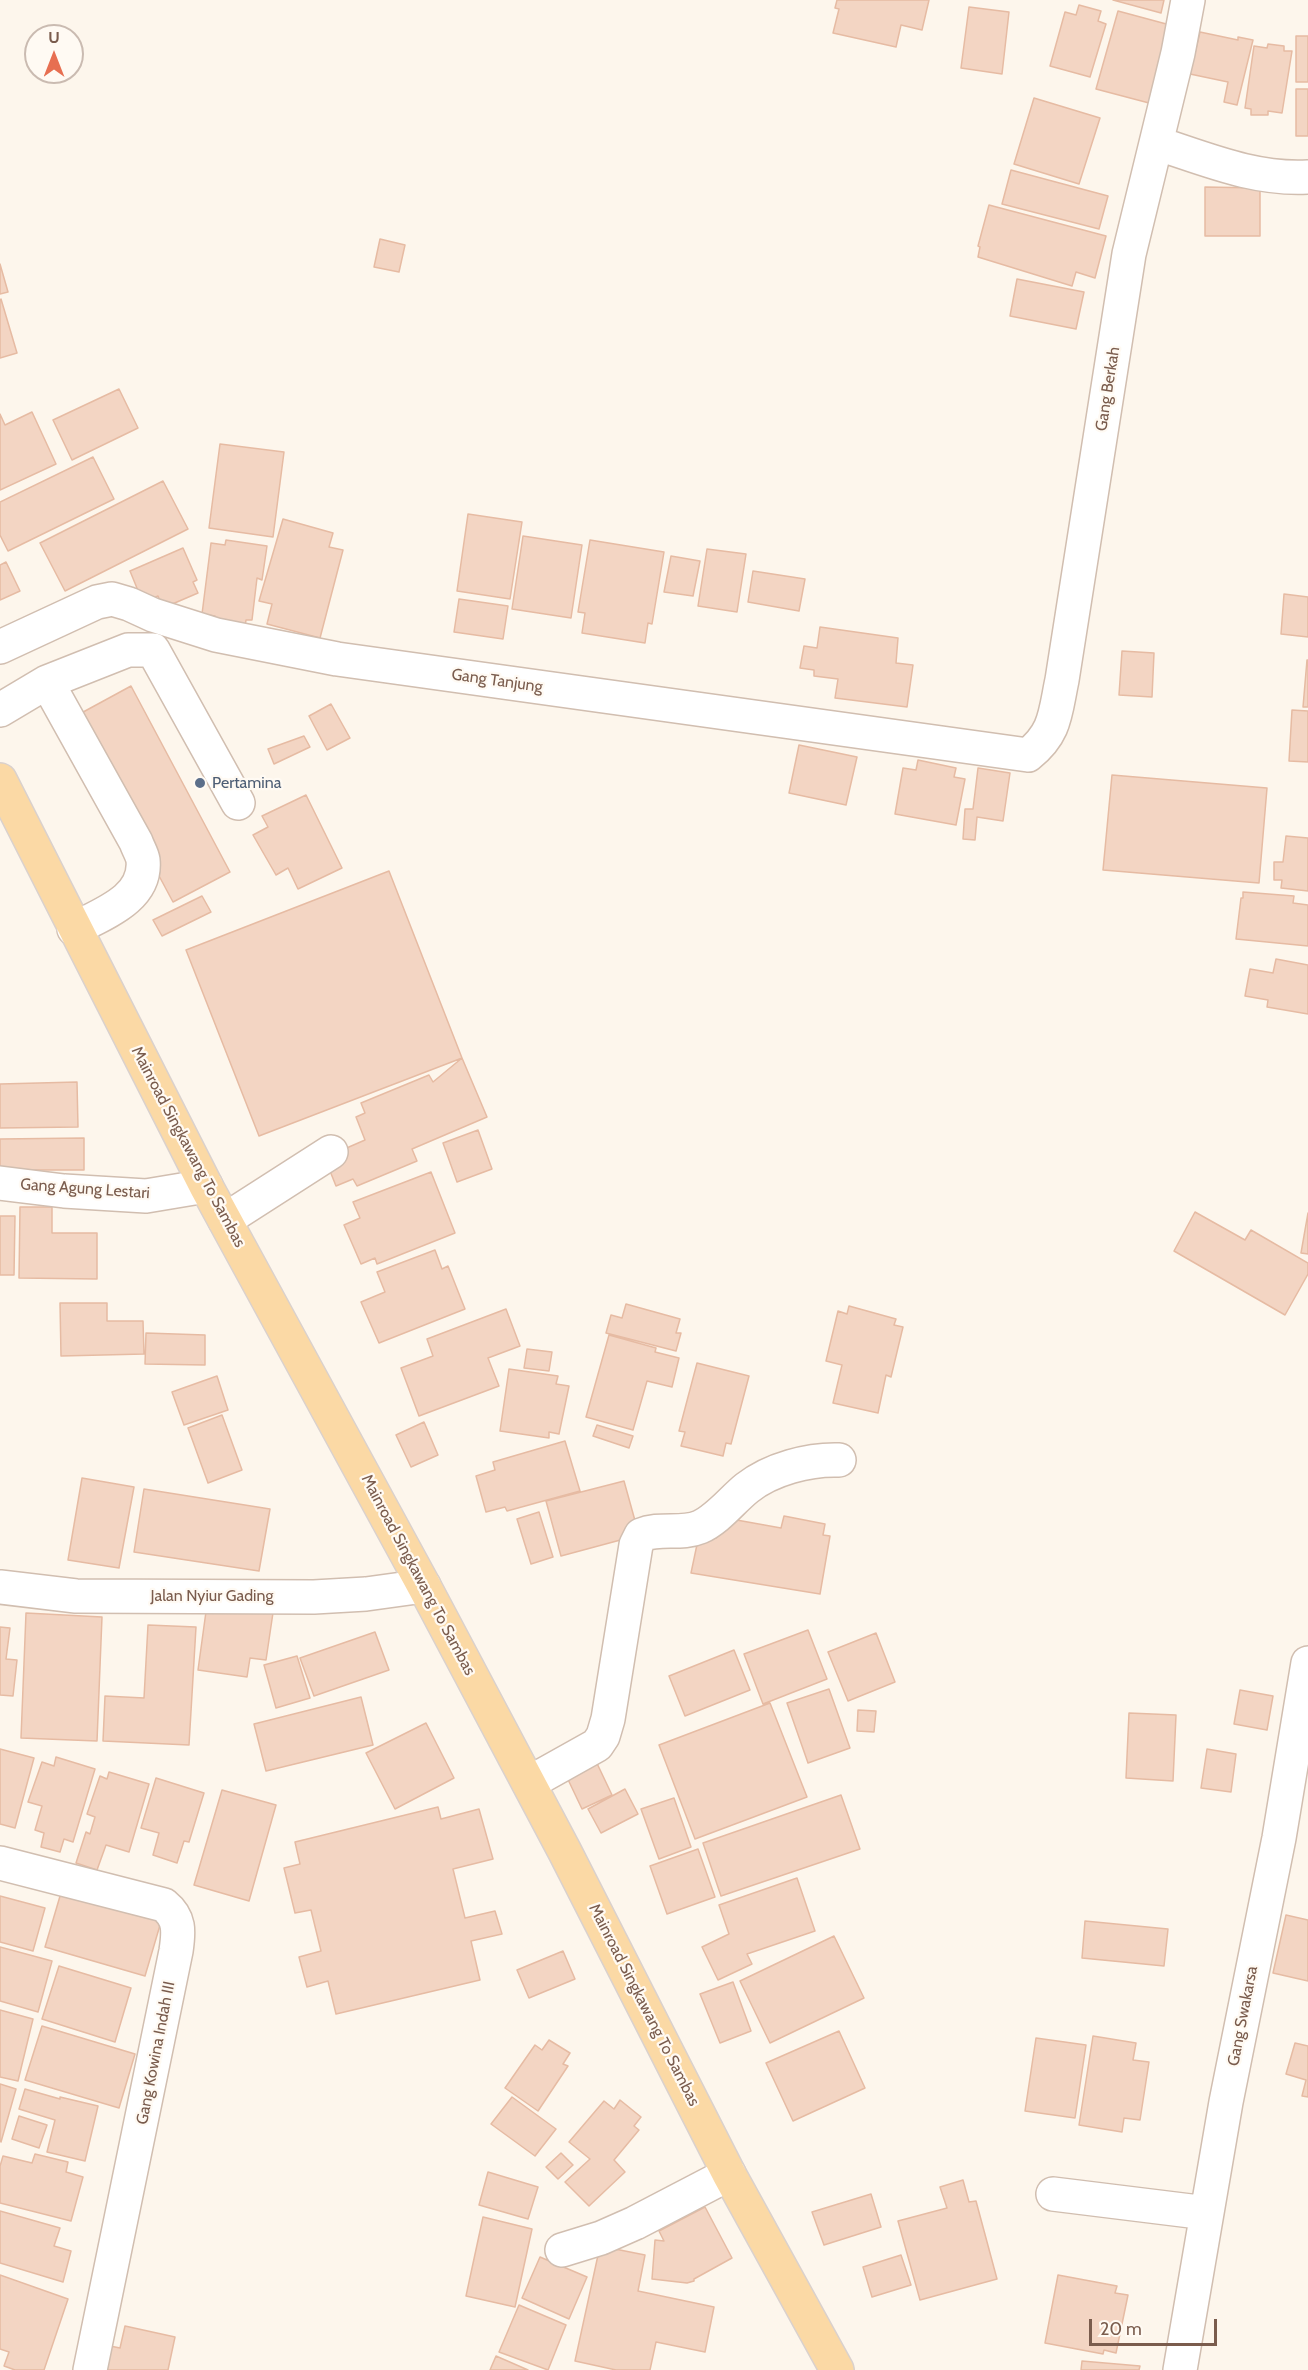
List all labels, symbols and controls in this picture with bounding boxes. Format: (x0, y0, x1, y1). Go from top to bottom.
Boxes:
north arrow (24, 24, 84, 84)
text: U (48, 28, 60, 47)
street label: Gang Berkah (1092, 345, 1124, 433)
street label: Gang Tanjung (450, 665, 544, 697)
place label: Pertamina (212, 773, 281, 793)
marker: Pertamina (193, 776, 207, 790)
street label: Mainroad Singkawang To Sambas (127, 1043, 249, 1251)
street label: Gang Agung Lestari (20, 1175, 150, 1203)
street label: Mainroad Singkawang To Sambas (357, 1471, 479, 1679)
street label: Jalan Nyiur Gading (151, 1586, 273, 1606)
street label: Mainroad Singkawang To Sambas (584, 1901, 704, 2109)
street label: Gang Swakarsa (1224, 1964, 1262, 2068)
street label: Gang Kowina Indah III (133, 1980, 179, 2126)
scale bar (1092, 2307, 1220, 2345)
text: 20 m (1100, 2318, 1142, 2340)

